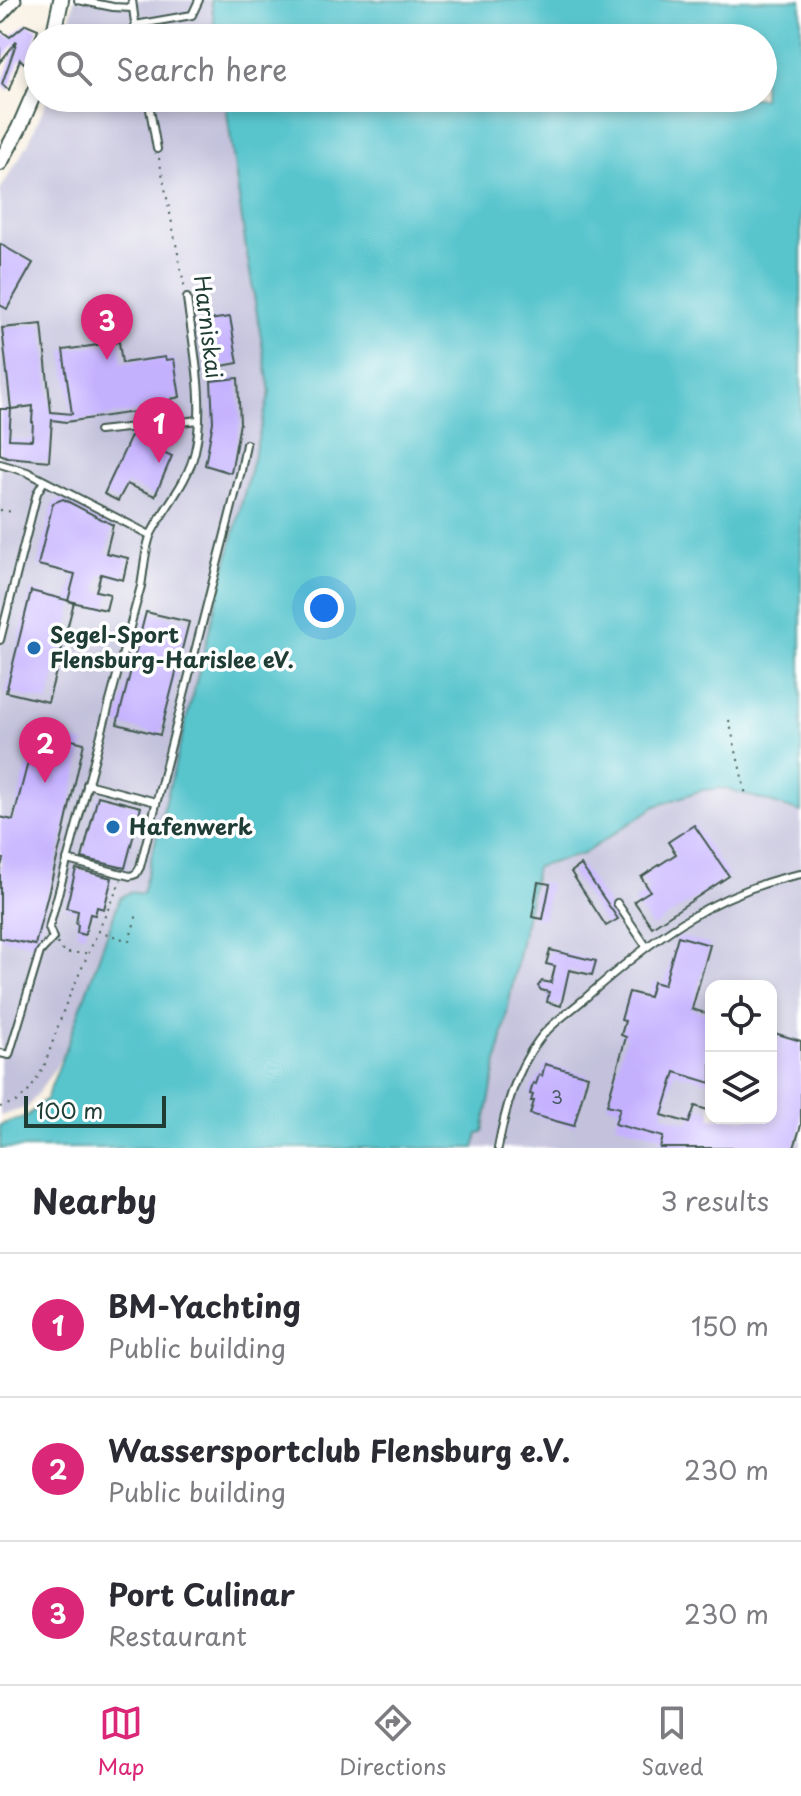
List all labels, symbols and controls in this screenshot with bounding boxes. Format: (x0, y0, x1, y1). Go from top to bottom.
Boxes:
search box (24, 24, 777, 112)
icon: search (52, 46, 96, 90)
text: Search here (116, 46, 288, 91)
street label: Harniskai (187, 273, 232, 380)
pin: 3 (81, 294, 133, 360)
pin: 1 (133, 397, 185, 463)
your location (304, 588, 344, 628)
place label: Segel-Sport Flensburg-Harislee eV. (50, 617, 294, 675)
marker: Segel-Sport Flensburg-Harislee eV. (25, 639, 43, 657)
pin: 2 (19, 717, 71, 783)
place label: Hafenwerk (129, 809, 253, 842)
marker: Hafenwerk (104, 818, 122, 836)
map controls (705, 980, 777, 1124)
button: locate (705, 980, 777, 1052)
button: layers (705, 1052, 777, 1124)
house number: 3 (551, 1083, 563, 1110)
scale bar (24, 1092, 166, 1128)
text: 100 m (36, 1093, 103, 1126)
text: Nearby (32, 1174, 157, 1226)
text: 3 results (661, 1181, 769, 1220)
text: BM-Yachting (108, 1283, 301, 1328)
text: 1 (52, 1306, 64, 1345)
text: 150 m (691, 1306, 769, 1345)
text: Public building (108, 1328, 286, 1367)
text: Wassersportclub Flensburg e.V. (108, 1427, 570, 1472)
text: 2 (49, 1450, 67, 1489)
text: 230 m (684, 1450, 769, 1489)
text: Public building (108, 1472, 286, 1511)
text: Port Culinar (108, 1571, 295, 1616)
text: 3 (49, 1594, 67, 1633)
text: 230 m (684, 1594, 769, 1633)
text: Restaurant (108, 1616, 247, 1655)
tab: Map (97, 1701, 144, 1782)
tab: Directions (339, 1701, 446, 1782)
tab: Saved (641, 1701, 704, 1782)

